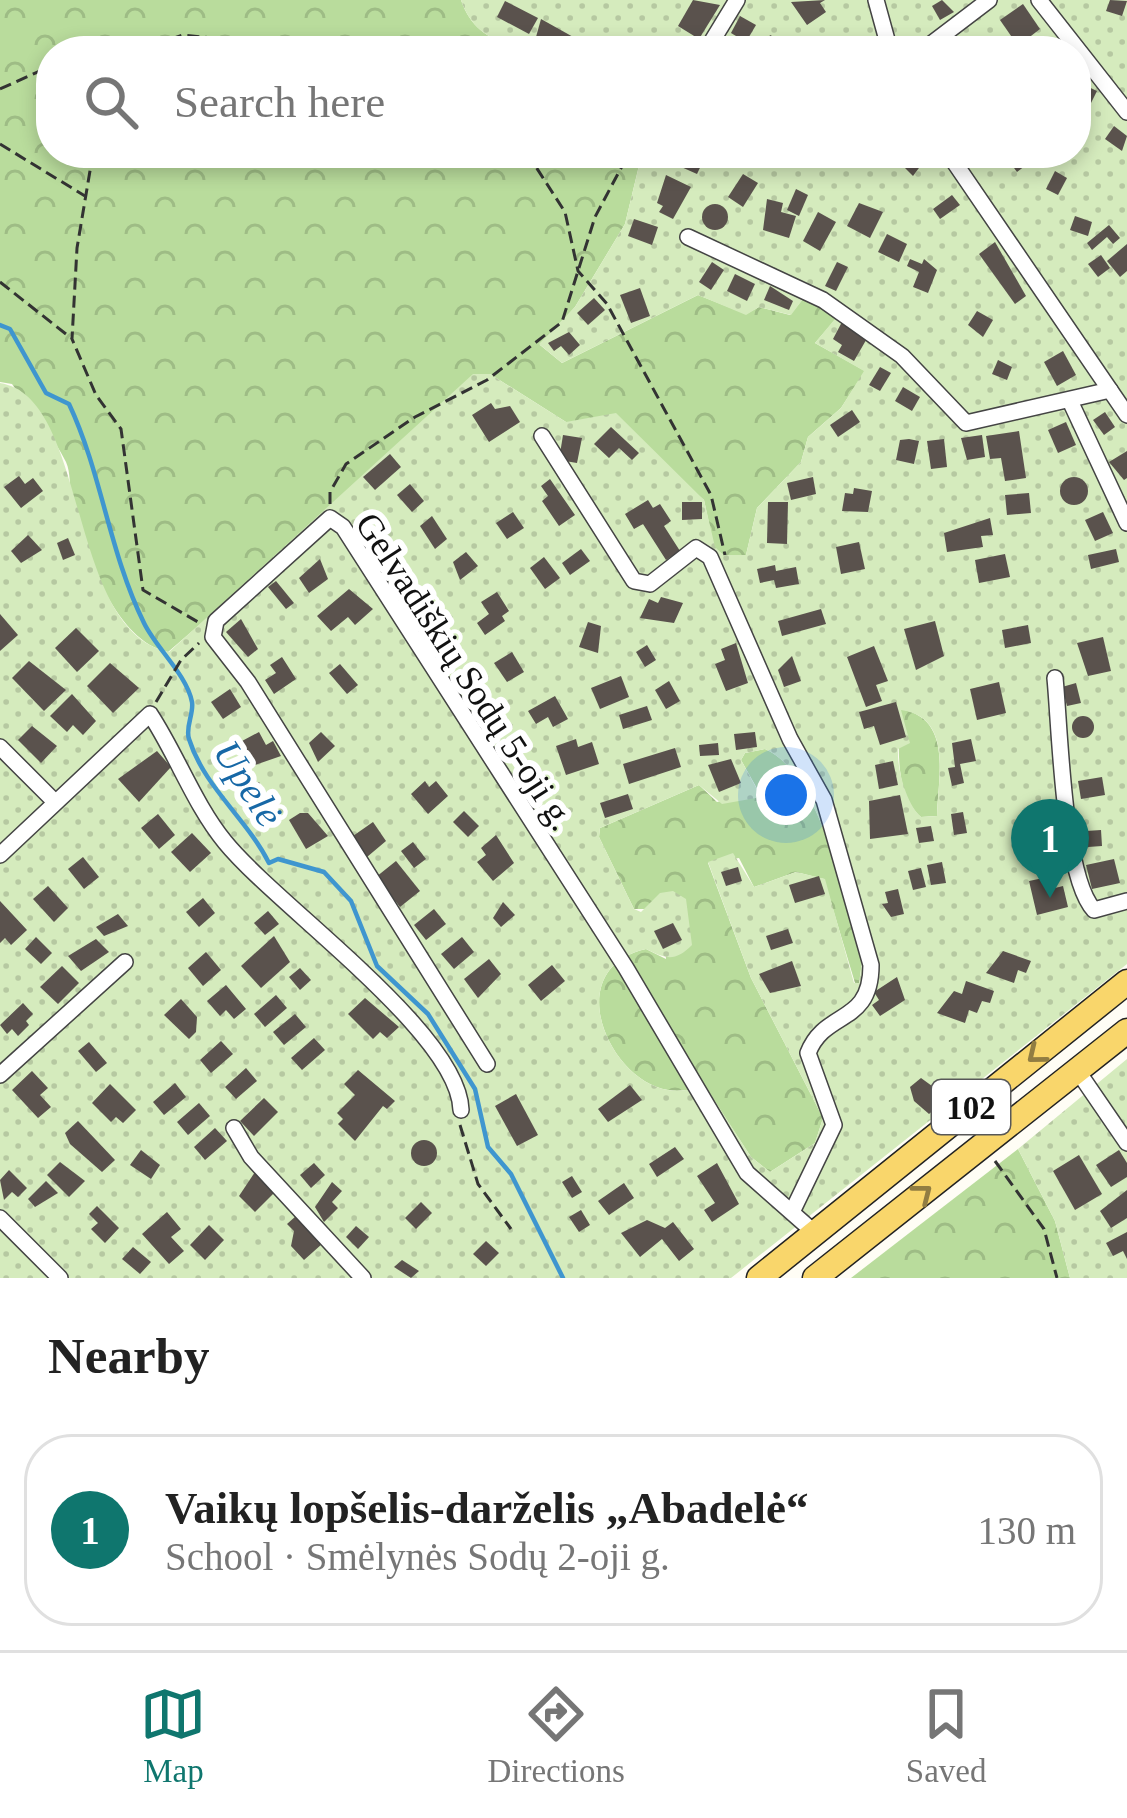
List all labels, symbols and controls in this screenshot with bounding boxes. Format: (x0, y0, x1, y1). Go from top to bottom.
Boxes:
search box (36, 36, 1091, 168)
icon: search (78, 69, 144, 135)
text: Search here (174, 77, 385, 127)
street label: Gelvadiškių Sodų 5-oji g. (348, 506, 583, 838)
water label: Upelė (204, 733, 292, 835)
your location (756, 765, 816, 825)
pin: 1 (1011, 799, 1089, 898)
one-way arrow (1028, 1041, 1050, 1062)
road number: 102 (932, 1080, 1010, 1134)
one-way arrow (909, 1186, 931, 1207)
text: Nearby (48, 1328, 209, 1384)
text: Vaikų lopšelis-darželis „Abadelė“ (165, 1483, 808, 1533)
text: 1 (80, 1509, 100, 1552)
text: 130 m (977, 1509, 1076, 1552)
text: School · Smėlynės Sodų 2-oji g. (165, 1535, 670, 1578)
tab: Map (140, 1681, 206, 1790)
tab: Directions (487, 1681, 625, 1790)
tab: Saved (906, 1681, 987, 1790)

